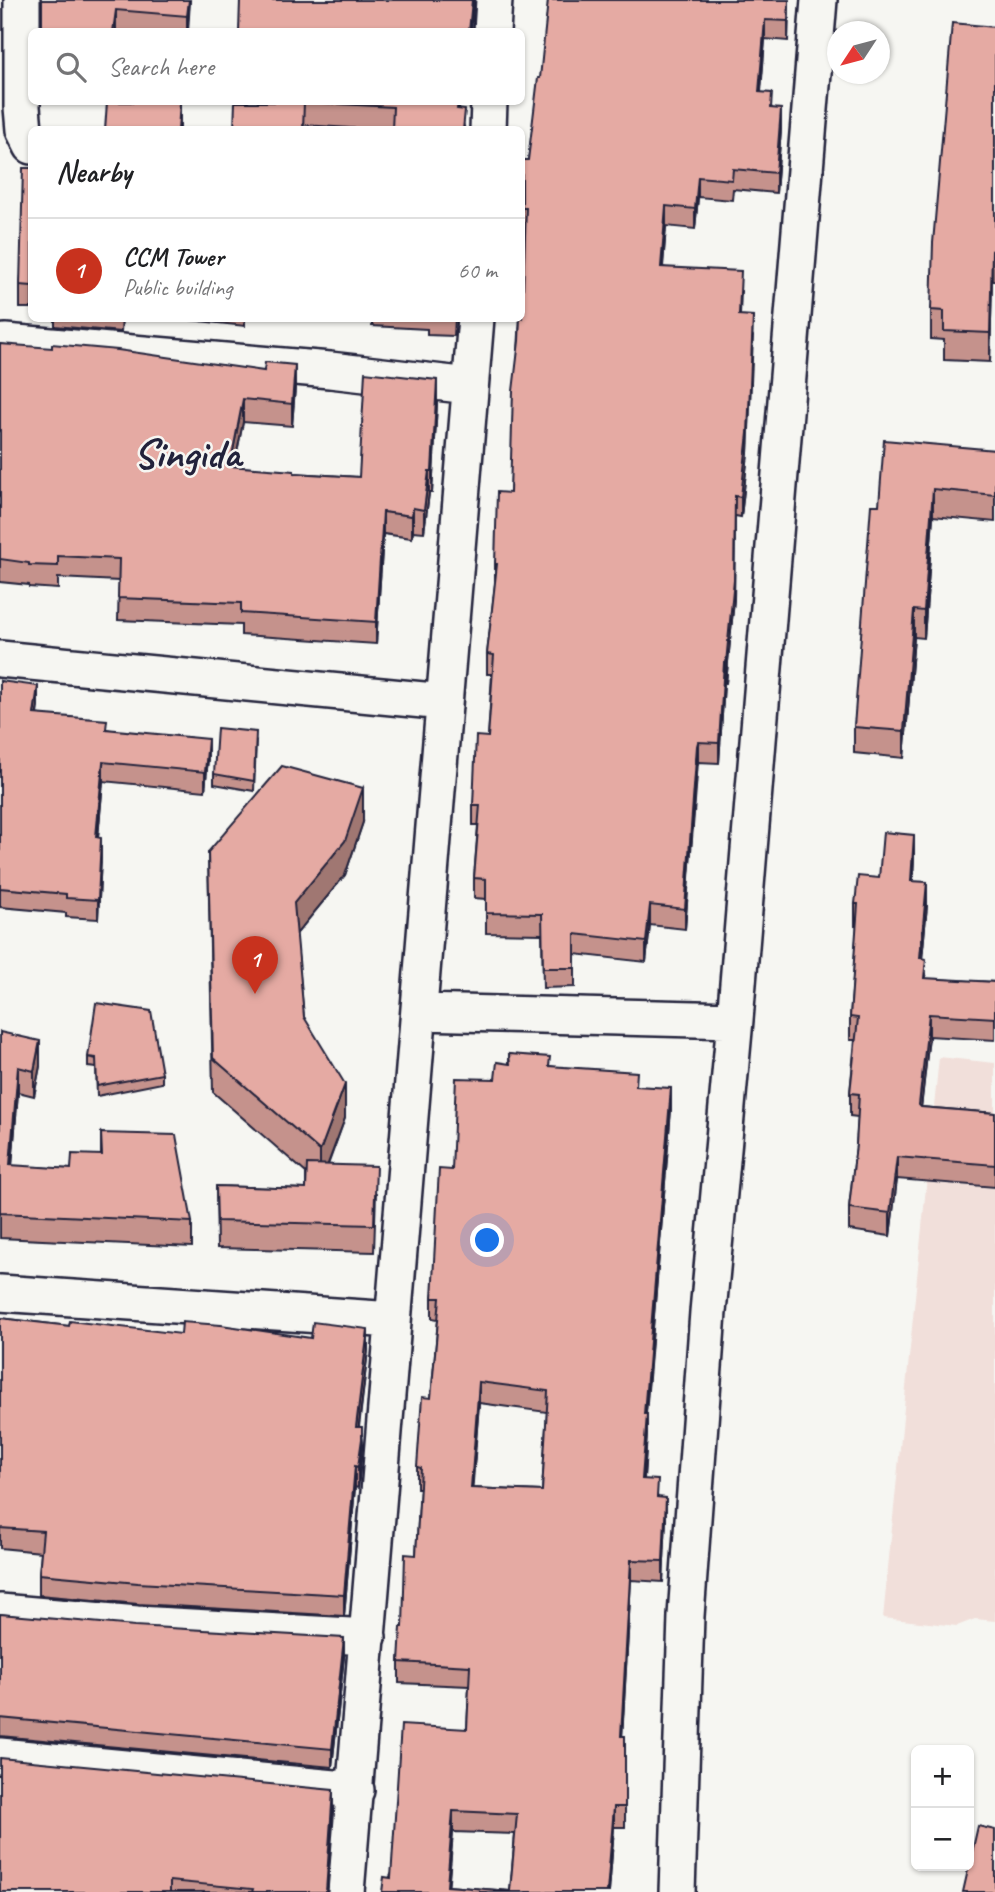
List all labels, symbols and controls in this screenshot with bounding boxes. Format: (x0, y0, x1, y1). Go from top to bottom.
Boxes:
north arrow (827, 21, 890, 84)
search box (28, 28, 525, 105)
icon: search (52, 48, 90, 86)
text: Search here (108, 50, 214, 83)
text: Nearby (56, 153, 132, 191)
text: CCM Tower (123, 240, 224, 273)
text: 1 (74, 256, 84, 285)
text: 60 m (458, 256, 497, 285)
text: Public building (123, 273, 232, 302)
district label: Singida (133, 427, 244, 480)
pin: 1 (232, 936, 278, 994)
your location (470, 1223, 504, 1257)
map controls (911, 1745, 974, 1871)
button: + (911, 1745, 974, 1808)
button: − (911, 1808, 974, 1871)

